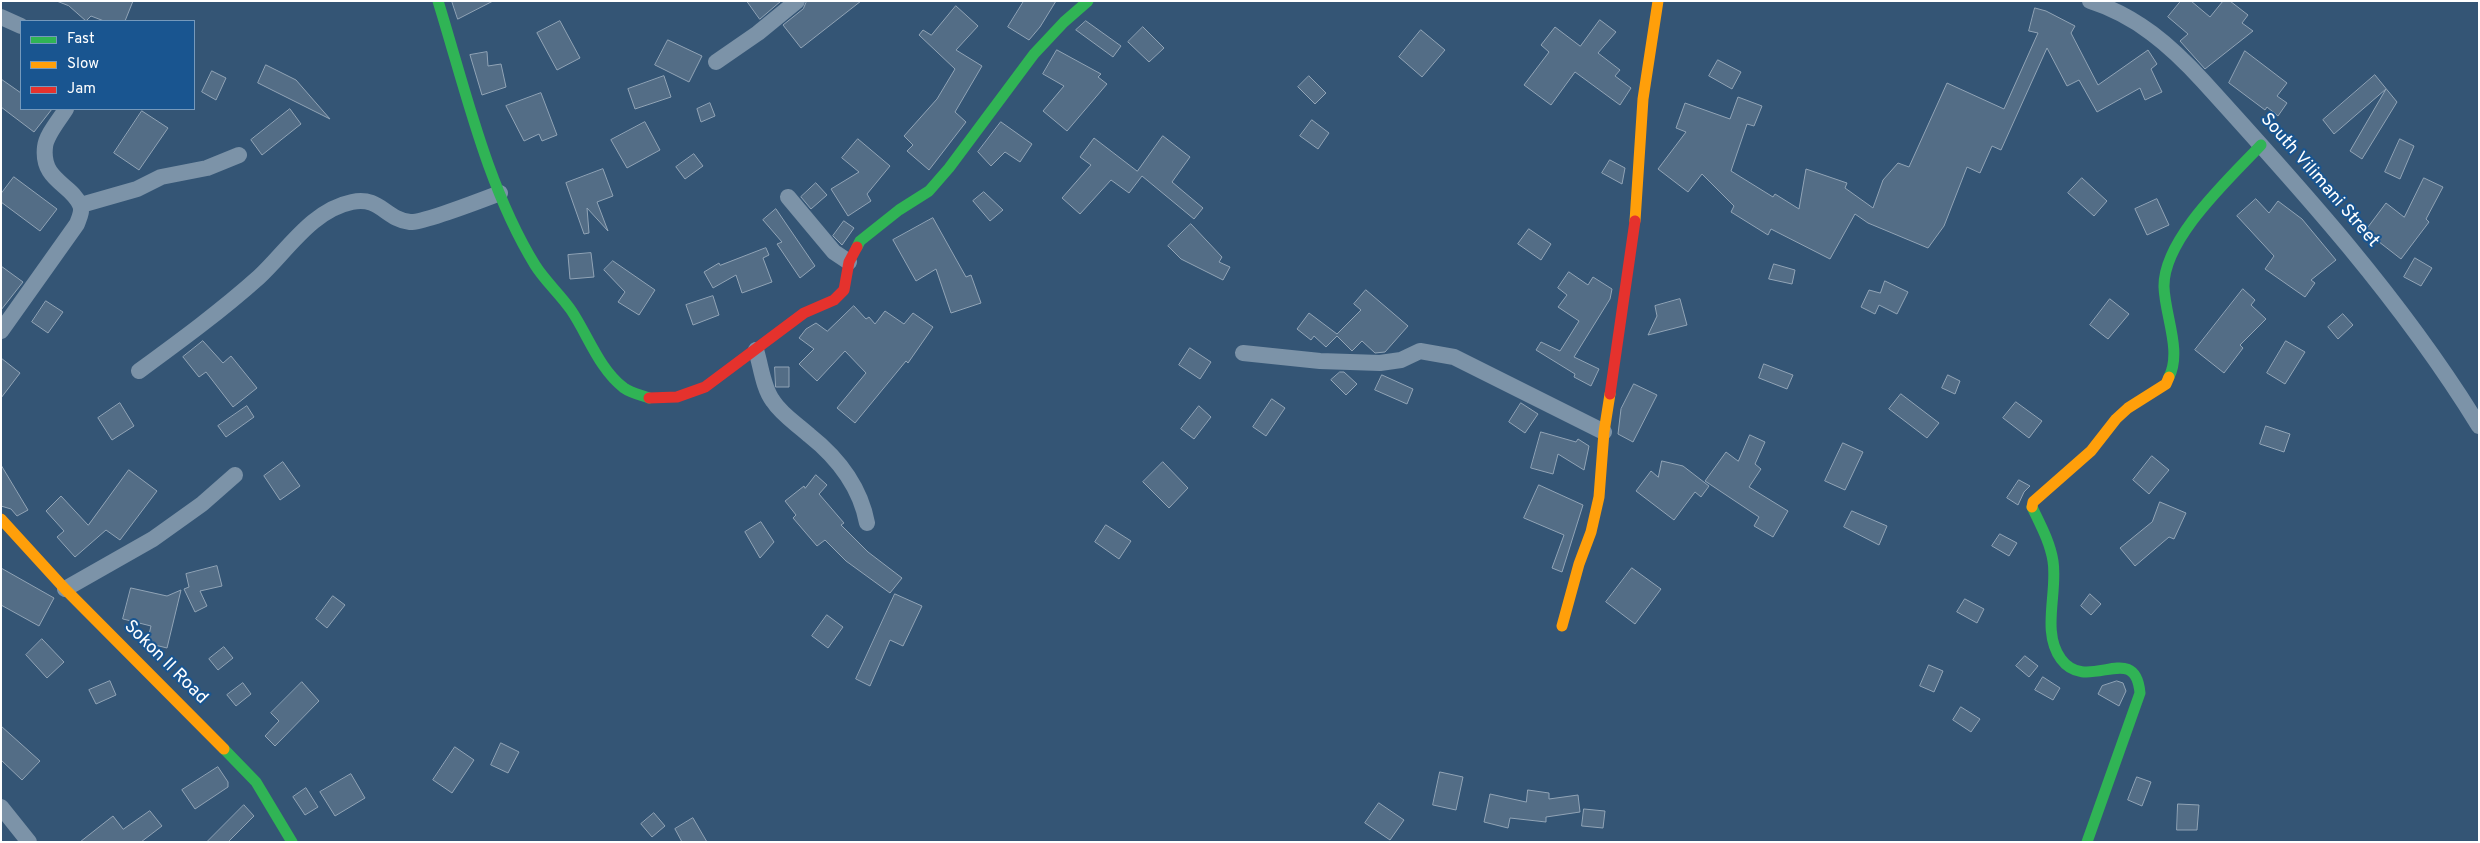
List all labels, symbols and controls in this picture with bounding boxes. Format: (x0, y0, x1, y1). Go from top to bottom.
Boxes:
legend (20, 20, 195, 110)
text: Fast (67, 30, 95, 49)
text: Slow (67, 55, 99, 74)
text: Jam (67, 80, 96, 99)
street label: South Vilimani Street (2255, 110, 2383, 252)
street label: Sokon II Road (119, 617, 211, 709)

